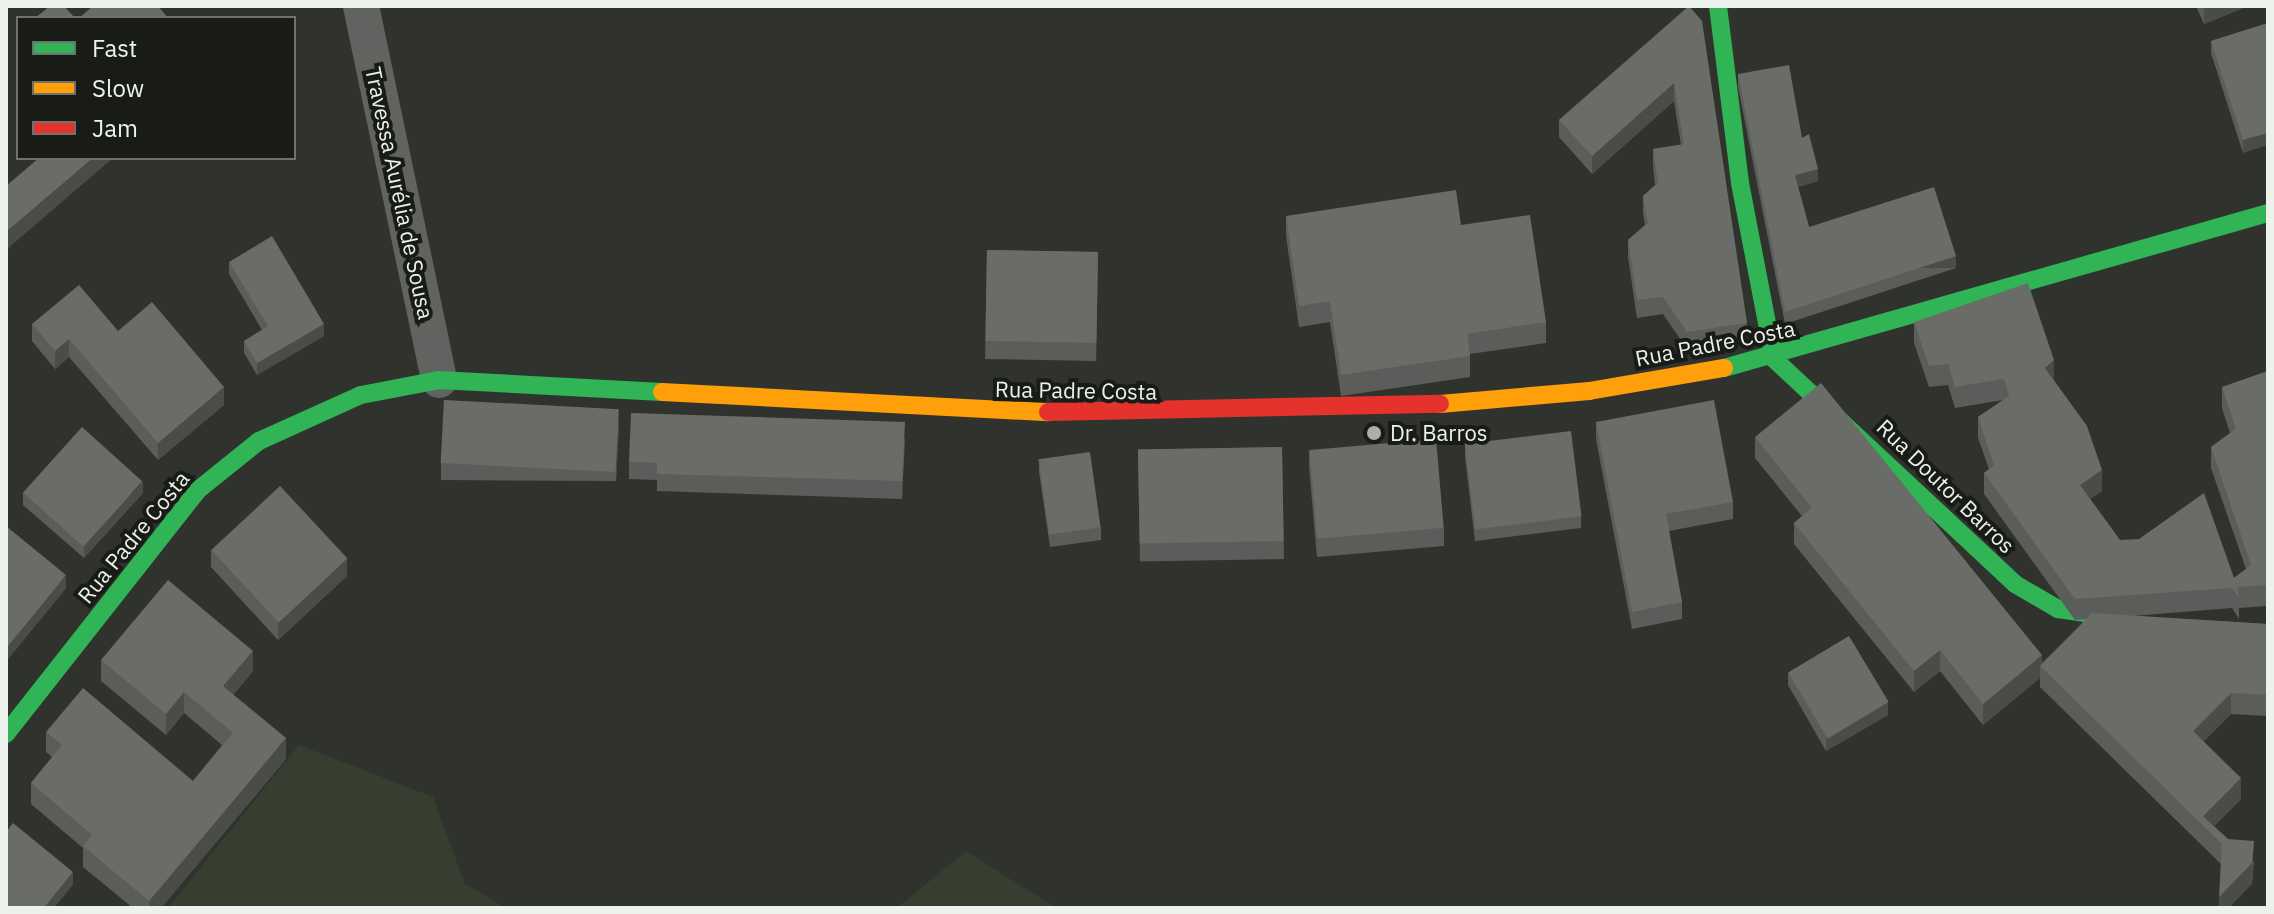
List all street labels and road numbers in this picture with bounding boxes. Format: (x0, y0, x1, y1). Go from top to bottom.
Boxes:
street label: Travessa Aurélia de Sousa (360, 64, 440, 322)
street label: Rua Padre Costa (1633, 315, 1797, 371)
street label: Rua Padre Costa (995, 375, 1157, 405)
street label: Rua Doutor Barros (1872, 413, 2020, 559)
street label: Rua Padre Costa (72, 466, 194, 608)

